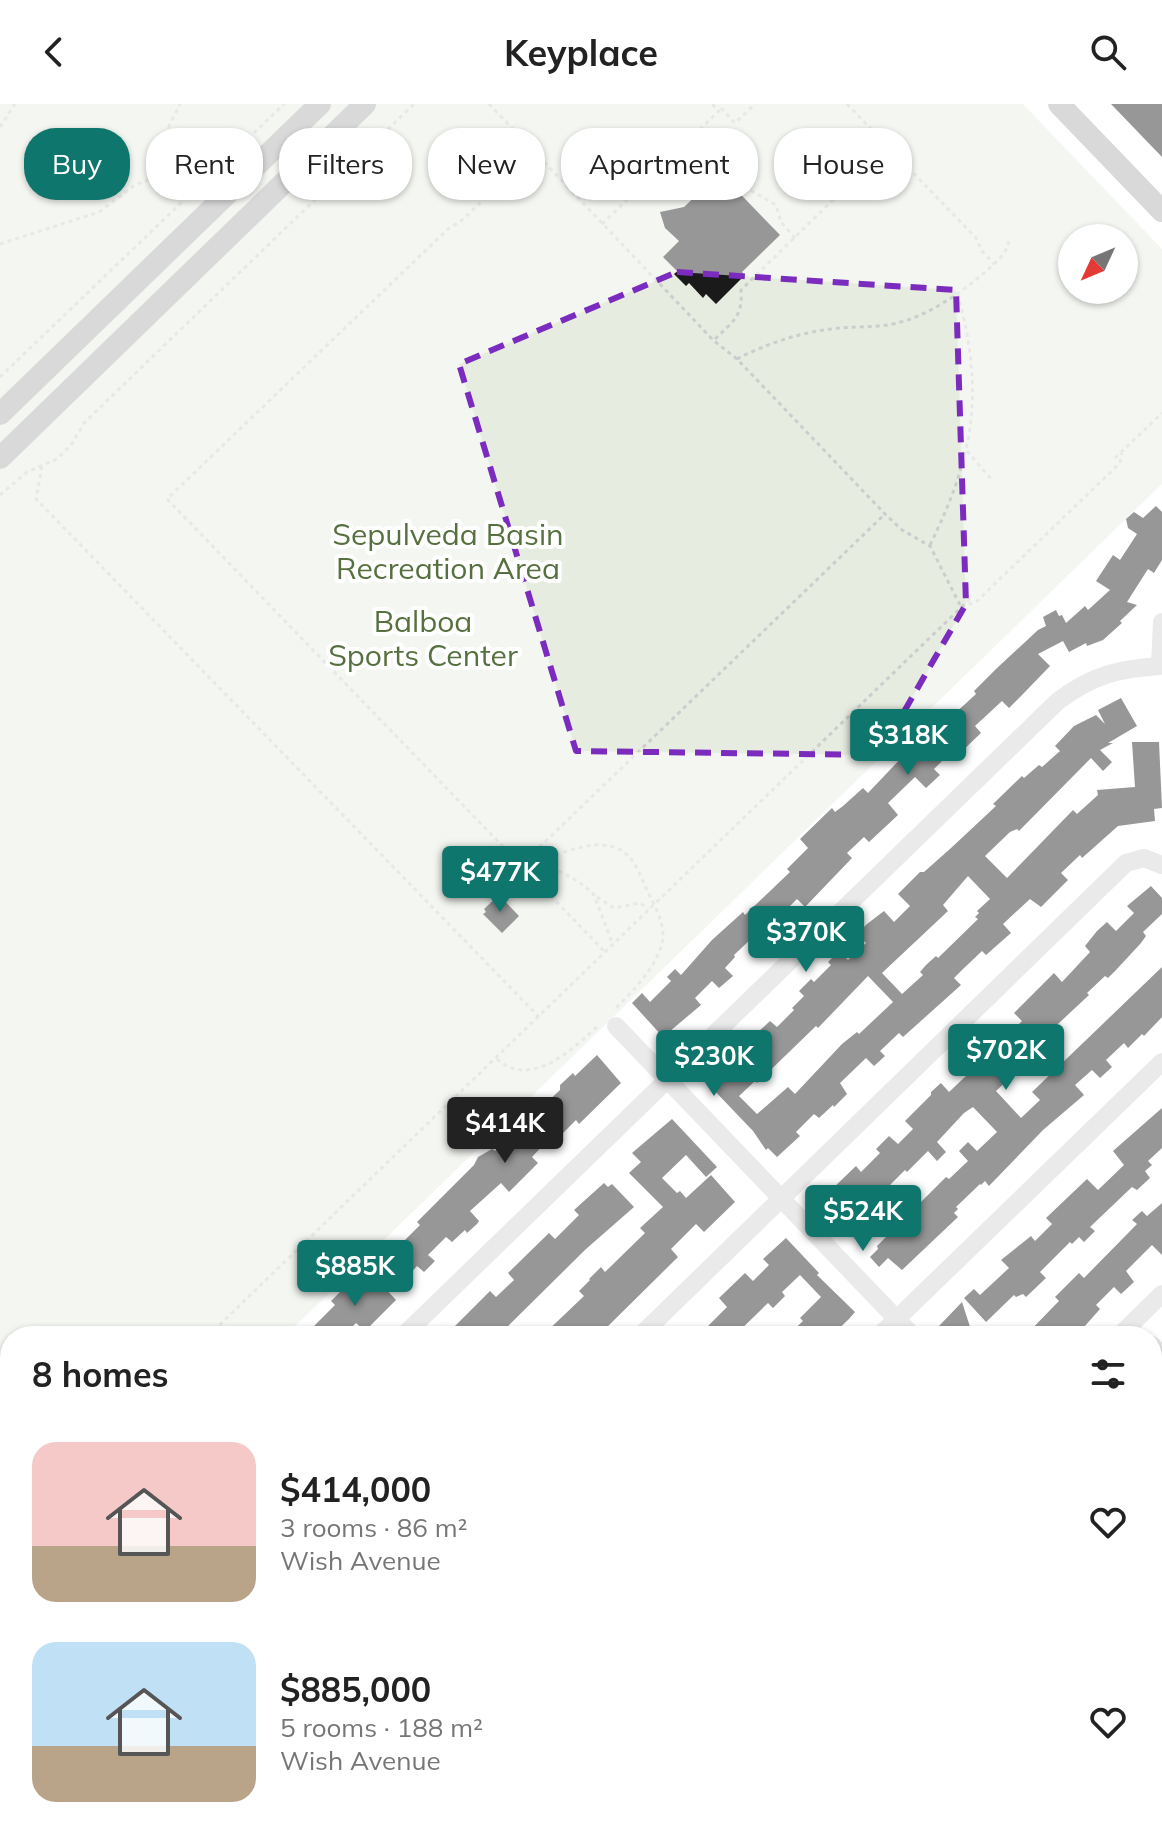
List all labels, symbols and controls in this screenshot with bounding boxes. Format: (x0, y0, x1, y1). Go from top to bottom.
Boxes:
icon: back (32, 30, 76, 74)
text: Keyplace (504, 30, 658, 75)
icon: search (1086, 30, 1130, 74)
chip: Buy (24, 128, 130, 200)
chip: Rent (146, 128, 263, 200)
chip: Filters (279, 128, 412, 200)
chip: New (428, 128, 545, 200)
chip: Apartment (561, 128, 758, 200)
chip: House (774, 128, 912, 200)
north arrow (1058, 224, 1138, 304)
map controls (1058, 224, 1138, 304)
park label: Sepulveda Basin Recreation Area (332, 515, 564, 587)
park label: Balboa Sports Center (328, 602, 518, 674)
pin: $318K (852, 709, 964, 777)
text: $318K (868, 718, 948, 751)
pin: $477K (444, 846, 556, 914)
text: $477K (460, 855, 540, 888)
pin: $370K (750, 906, 862, 974)
text: $370K (766, 915, 846, 948)
pin: $702K (950, 1024, 1062, 1092)
pin: $230K (658, 1030, 770, 1098)
text: $702K (966, 1033, 1046, 1066)
text: $230K (674, 1039, 754, 1072)
pin: $414K (449, 1097, 561, 1165)
text: $414K (465, 1106, 545, 1139)
pin: $524K (807, 1185, 919, 1253)
text: $524K (823, 1194, 903, 1227)
pin: $885K (299, 1240, 411, 1308)
text: $885K (315, 1249, 395, 1282)
icon: filters (1086, 1352, 1130, 1396)
text: 8 homes (32, 1353, 169, 1396)
text: $414,000 (280, 1468, 431, 1511)
icon: home (96, 1474, 192, 1570)
icon: heart (1086, 1500, 1130, 1544)
text: 3 rooms · 86 m² (280, 1511, 467, 1544)
text: Wish Avenue (280, 1544, 441, 1577)
text: $885,000 (280, 1668, 431, 1711)
icon: home (96, 1674, 192, 1770)
icon: heart (1086, 1700, 1130, 1744)
text: 5 rooms · 188 m² (280, 1711, 483, 1744)
text: Wish Avenue (280, 1744, 441, 1777)

